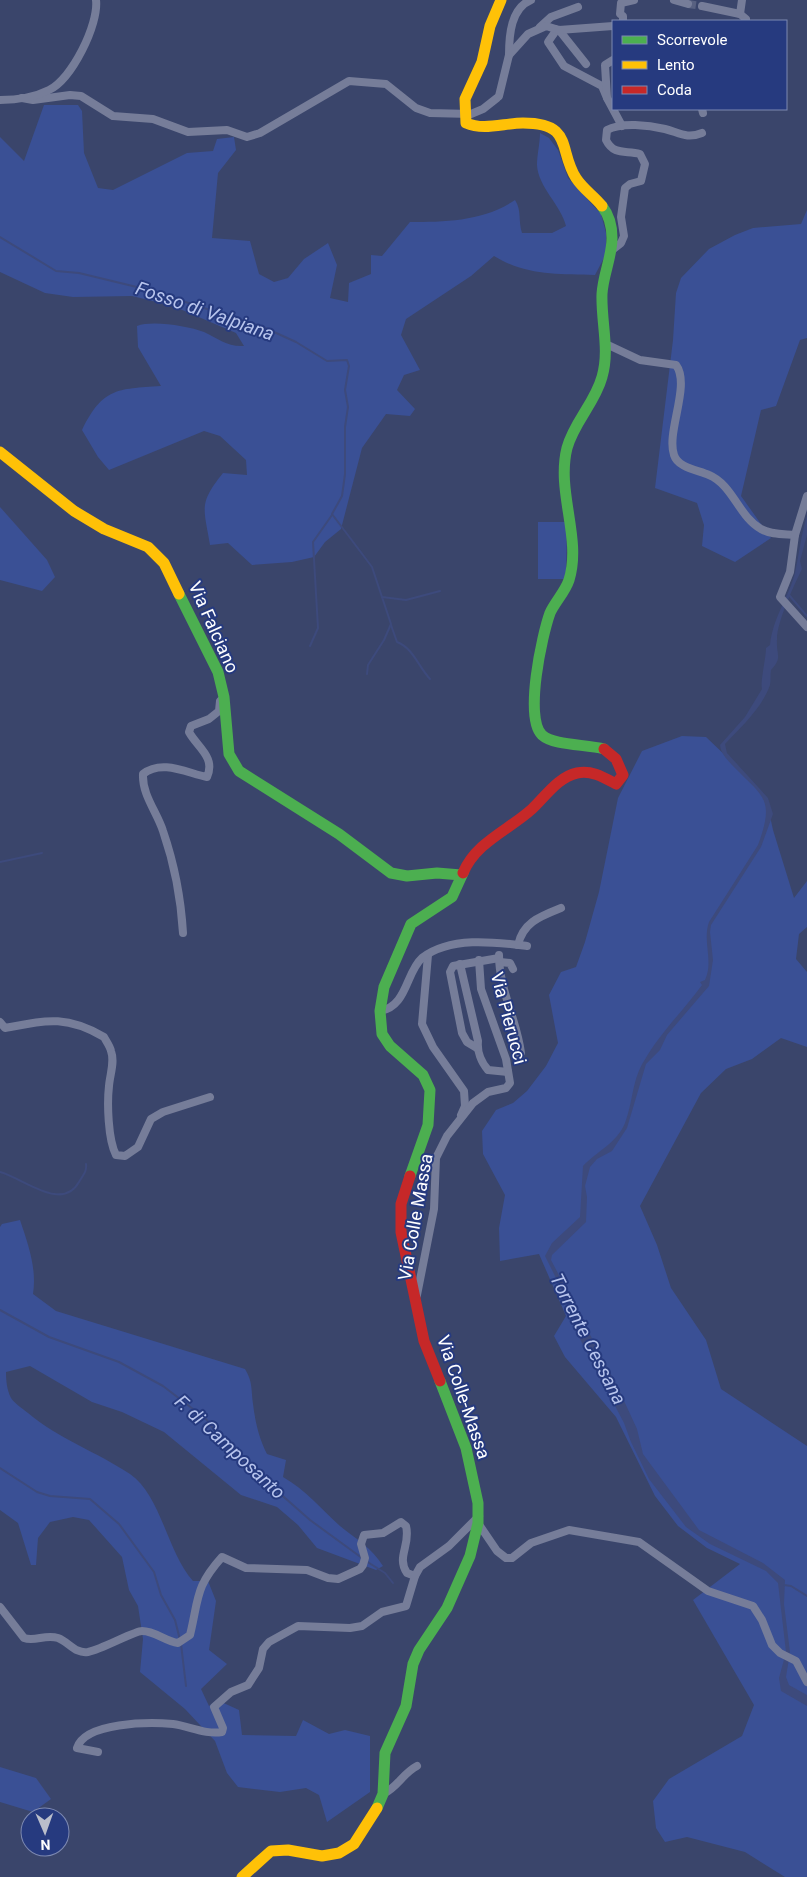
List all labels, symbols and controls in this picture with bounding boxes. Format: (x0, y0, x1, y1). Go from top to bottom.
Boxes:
legend (612, 20, 787, 110)
text: Scorrevole (657, 31, 728, 49)
text: Lento (657, 56, 695, 74)
text: Coda (657, 81, 692, 99)
water label: Fosso di Valpiana (133, 276, 277, 346)
street label: Via Falciano (185, 578, 243, 676)
street label: Via Pierucci (487, 970, 531, 1066)
street label: Via Colle Massa (393, 1152, 437, 1282)
water label: Torrente Cessana (545, 1269, 631, 1409)
street label: Via Colle-Massa (433, 1332, 495, 1462)
water label: F. di Camposanto (170, 1390, 290, 1504)
north arrow (20, 1807, 70, 1857)
text: N (40, 1837, 51, 1853)

